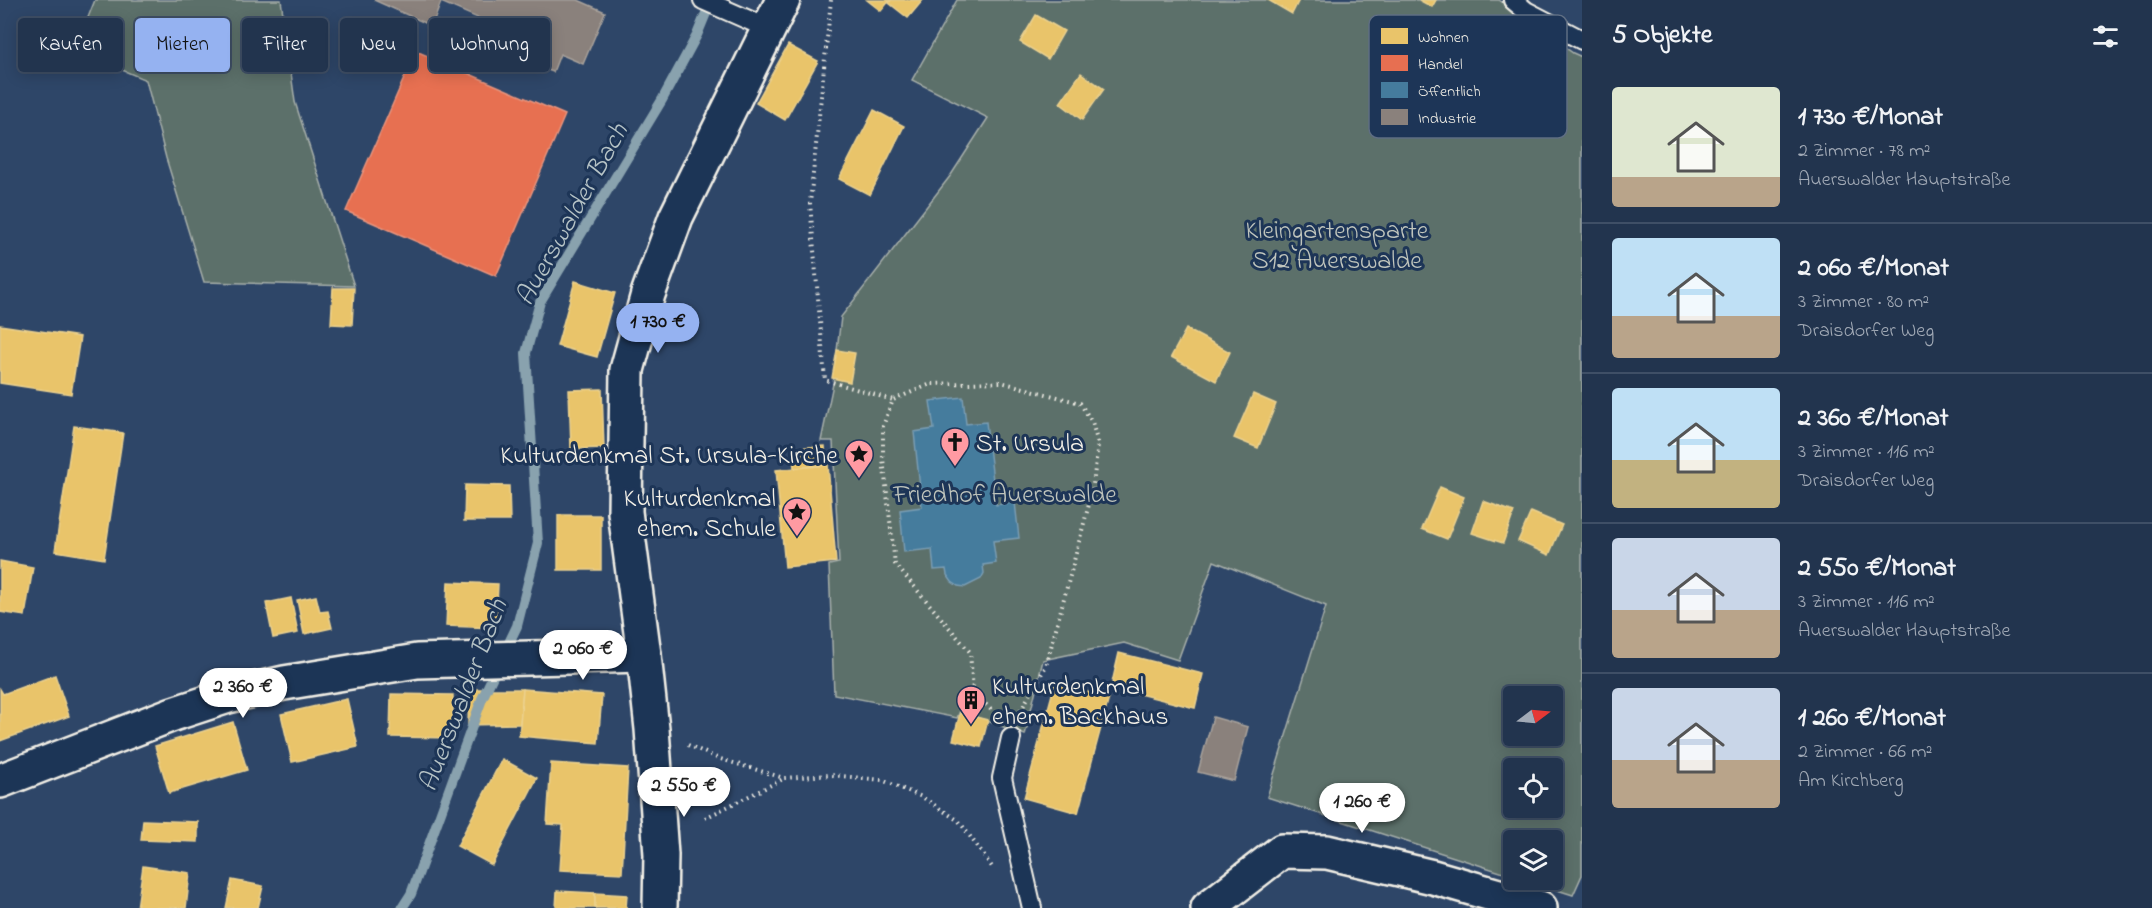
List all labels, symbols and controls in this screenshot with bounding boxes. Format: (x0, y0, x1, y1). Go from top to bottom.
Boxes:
legend (1369, 15, 1567, 138)
text: 5 Objekte (1612, 17, 1712, 55)
chip: Kaufen (18, 18, 123, 72)
chip: Mieten (135, 18, 230, 72)
chip: Filter (242, 18, 328, 72)
chip: Neu (340, 18, 417, 72)
chip: Wohnung (429, 18, 550, 72)
icon: filters (2089, 20, 2122, 53)
text: Wohnen (1418, 26, 1469, 50)
text: Handel (1418, 53, 1463, 77)
text: Öffentlich (1418, 80, 1481, 104)
text: 1 730 €/Monat (1798, 99, 1943, 137)
text: Industrie (1418, 107, 1477, 131)
icon: home (1660, 111, 1732, 183)
water label: Auerswalder Bach (507, 116, 640, 313)
text: 2 Zimmer · 78 m² (1798, 137, 1931, 166)
text: Auerswalder Hauptstraße (1798, 166, 2010, 195)
park label: Kleingartensparte S12 Auerswalde (1246, 213, 1429, 281)
text: 2 060 €/Monat (1798, 250, 1949, 288)
icon: home (1660, 262, 1732, 334)
text: 3 Zimmer · 80 m² (1798, 288, 1929, 317)
pin: 1 730 € (603, 303, 713, 354)
text: 1 730 € (630, 308, 686, 337)
text: Draisdorfer Weg (1798, 317, 1934, 346)
text: 2 360 €/Monat (1798, 400, 1948, 438)
icon: home (1660, 412, 1732, 484)
church icon: St. Ursula (939, 426, 971, 468)
place label: St. Ursula (976, 426, 1084, 464)
place label: Kulturdenkmal St. Ursula-Kirche (500, 438, 838, 476)
place icon: Kulturdenkmal St. Ursula-Kirche (843, 438, 875, 480)
text: 3 Zimmer · 116 m² (1798, 438, 1935, 467)
text: Draisdorfer Weg (1798, 467, 1934, 496)
park label: Friedhof Auerswalde (892, 477, 1117, 515)
place label: Kulturdenkmal ehem. Schule (624, 481, 776, 549)
place icon: Kulturdenkmal ehem. Schule (781, 496, 813, 538)
text: 2 550 €/Monat (1798, 550, 1956, 588)
icon: home (1660, 562, 1732, 634)
text: 3 Zimmer · 116 m² (1798, 588, 1935, 617)
water label: Auerswalder Bach (410, 593, 519, 798)
text: Auerswalder Hauptstraße (1798, 617, 2010, 646)
pin: 2 060 € (528, 630, 638, 681)
text: 2 060 € (553, 635, 613, 664)
pin: 2 360 € (188, 668, 298, 719)
place label: Kulturdenkmal ehem. Backhaus (992, 669, 1169, 737)
text: 2 360 € (213, 673, 273, 702)
building icon: Kulturdenkmal ehem. Backhaus (955, 684, 987, 726)
north arrow (1503, 686, 1563, 746)
map controls (1503, 686, 1563, 890)
text: 1 260 €/Monat (1798, 700, 1946, 738)
icon: home (1660, 712, 1732, 784)
text: 2 Zimmer · 66 m² (1798, 738, 1932, 767)
button: locate (1503, 758, 1563, 818)
pin: 2 550 € (629, 767, 739, 818)
text: Am Kirchberg (1798, 767, 1903, 796)
text: 2 550 € (651, 772, 717, 801)
pin: 1 260 € (1307, 783, 1417, 834)
text: 1 260 € (1333, 788, 1391, 817)
button: layers (1503, 830, 1563, 890)

